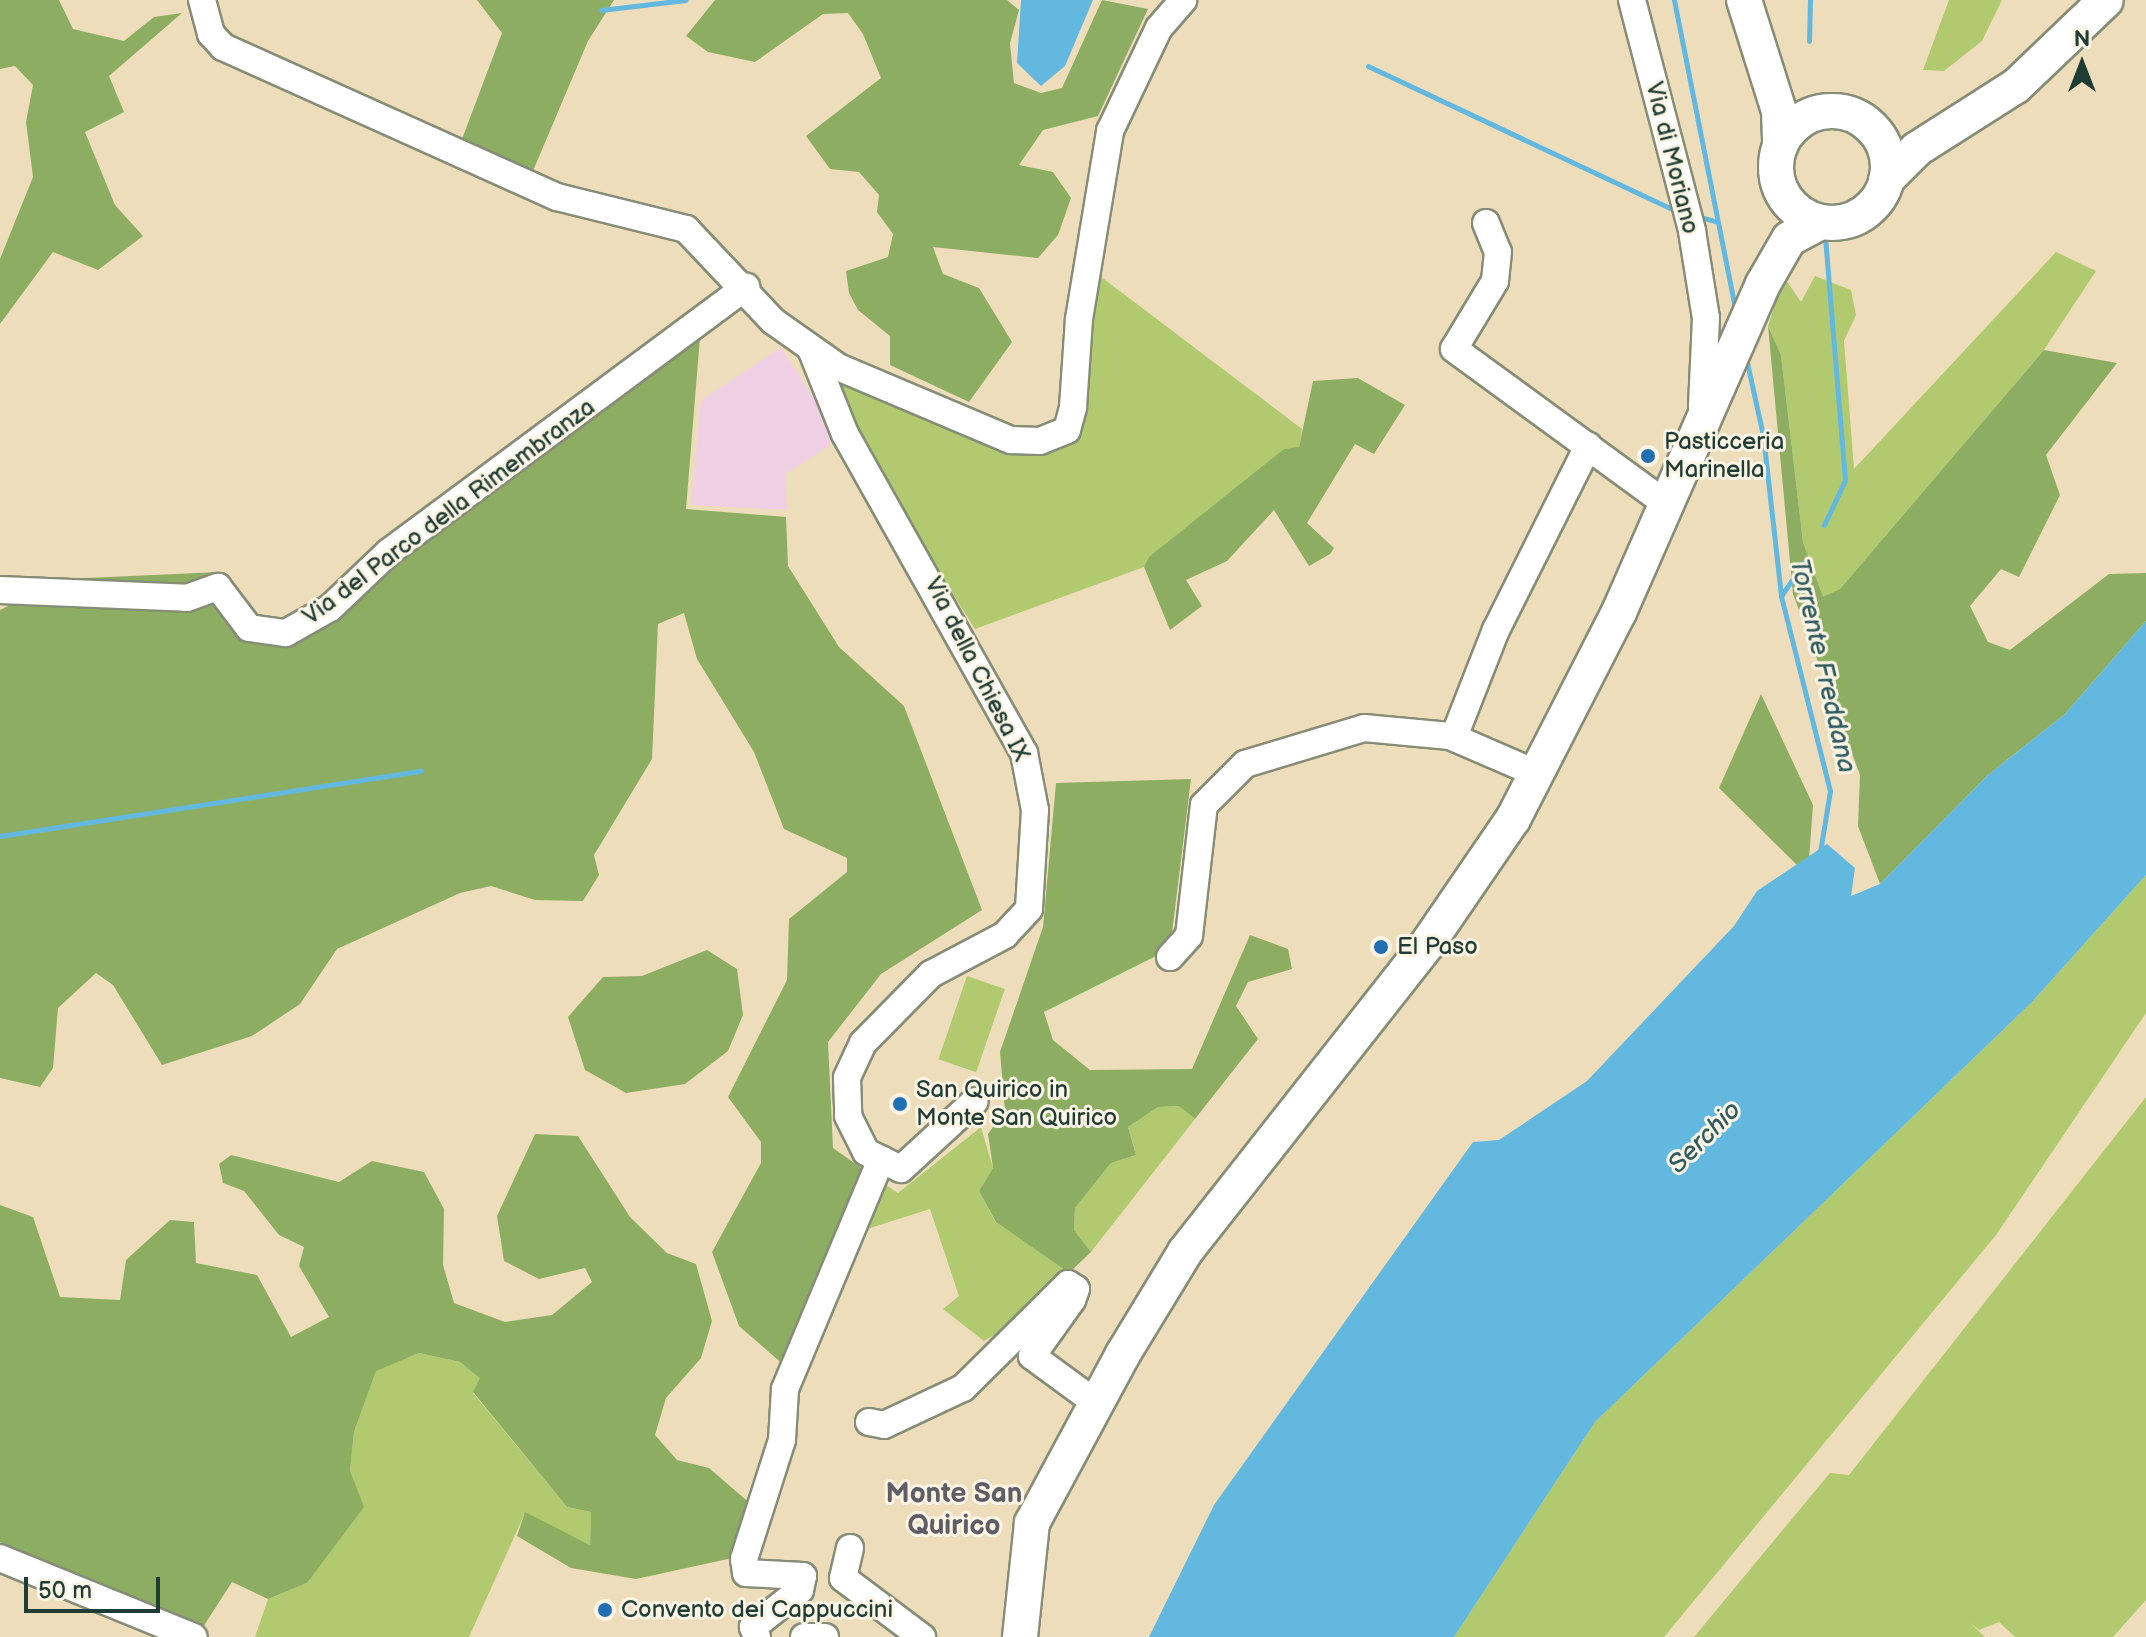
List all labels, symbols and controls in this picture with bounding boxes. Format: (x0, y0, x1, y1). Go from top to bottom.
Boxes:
north arrow (2042, 24, 2122, 104)
text: N (2074, 26, 2090, 53)
street label: Via di Moriano (1639, 79, 1705, 237)
street label: Via del Parco della Rimembranza (297, 393, 601, 631)
place label: Pasticceria Marinella (1664, 428, 1784, 484)
marker: Pasticceria Marinella (1639, 447, 1657, 465)
water label: Torrente Freddana (1782, 556, 1862, 776)
street label: Via della Chiesa IX (918, 572, 1036, 766)
place label: El Paso (1397, 933, 1478, 961)
marker: El Paso (1372, 938, 1390, 956)
place label: San Quirico in Monte San Quirico (916, 1076, 1118, 1132)
marker: San Quirico in Monte San Quirico (891, 1095, 909, 1113)
water label: Serchio (1662, 1095, 1748, 1181)
district label: Monte San Quirico (885, 1477, 1023, 1543)
scale bar (28, 1561, 164, 1611)
text: 50 m (38, 1576, 92, 1605)
place label: Convento dei Cappuccini (621, 1596, 893, 1624)
marker: Convento dei Cappuccini (596, 1601, 614, 1619)

